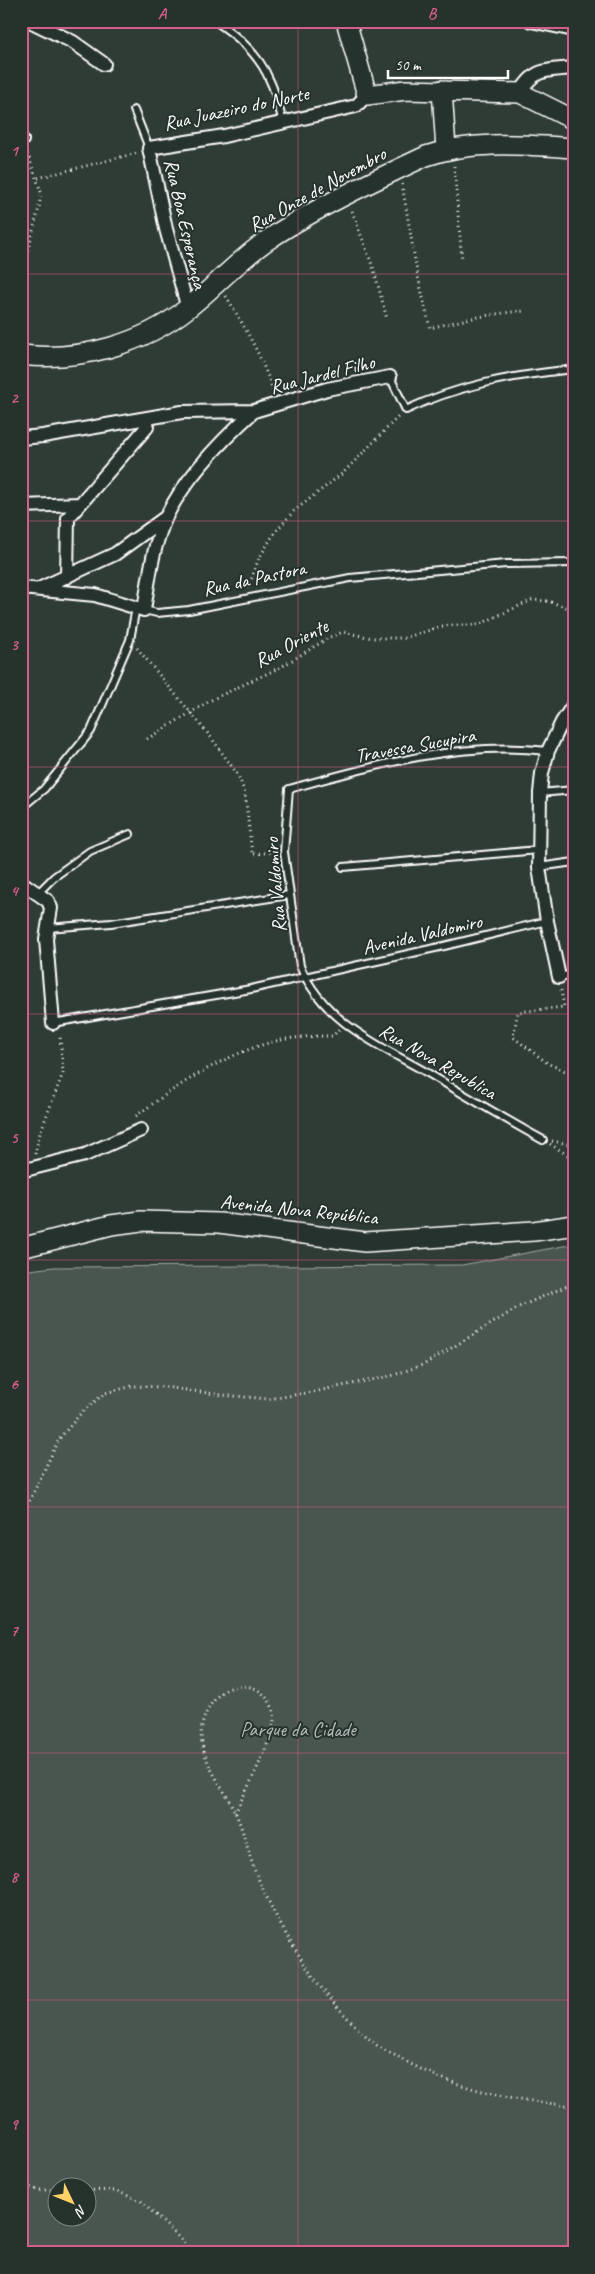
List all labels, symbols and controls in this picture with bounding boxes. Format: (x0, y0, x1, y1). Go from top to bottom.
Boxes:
text: A (158, 4, 168, 24)
text: B (428, 4, 438, 24)
scale bar (388, 48, 508, 80)
text: 50 m (395, 56, 422, 75)
street label: Rua Juazeiro do Norte (161, 81, 312, 136)
text: 1 (10, 141, 19, 161)
street label: Rua Onze de Novembro (244, 141, 391, 238)
street label: Rua Boa Esperança (158, 157, 213, 293)
street label: Rua Jardel Filho (267, 349, 378, 400)
text: 2 (10, 388, 19, 408)
street label: Rua da Pastora (200, 555, 310, 602)
street label: Rua Oriente (250, 613, 334, 673)
text: 3 (10, 635, 19, 655)
street label: Travessa Sucupira (353, 722, 478, 768)
street label: Rua Valdomiro (259, 836, 292, 933)
text: 4 (10, 881, 19, 901)
street label: Avenida Valdomiro (360, 908, 485, 960)
street label: Rua Nova Republica (375, 1018, 502, 1106)
text: 5 (11, 1128, 20, 1148)
street label: Avenida Nova República (219, 1189, 381, 1230)
text: 6 (10, 1374, 19, 1394)
text: 7 (10, 1621, 19, 1641)
park label: Parque da Cidade (240, 1717, 357, 1742)
text: 8 (10, 1867, 19, 1887)
text: 9 (10, 2114, 19, 2134)
north arrow (48, 2176, 98, 2226)
text: N (70, 2202, 90, 2221)

